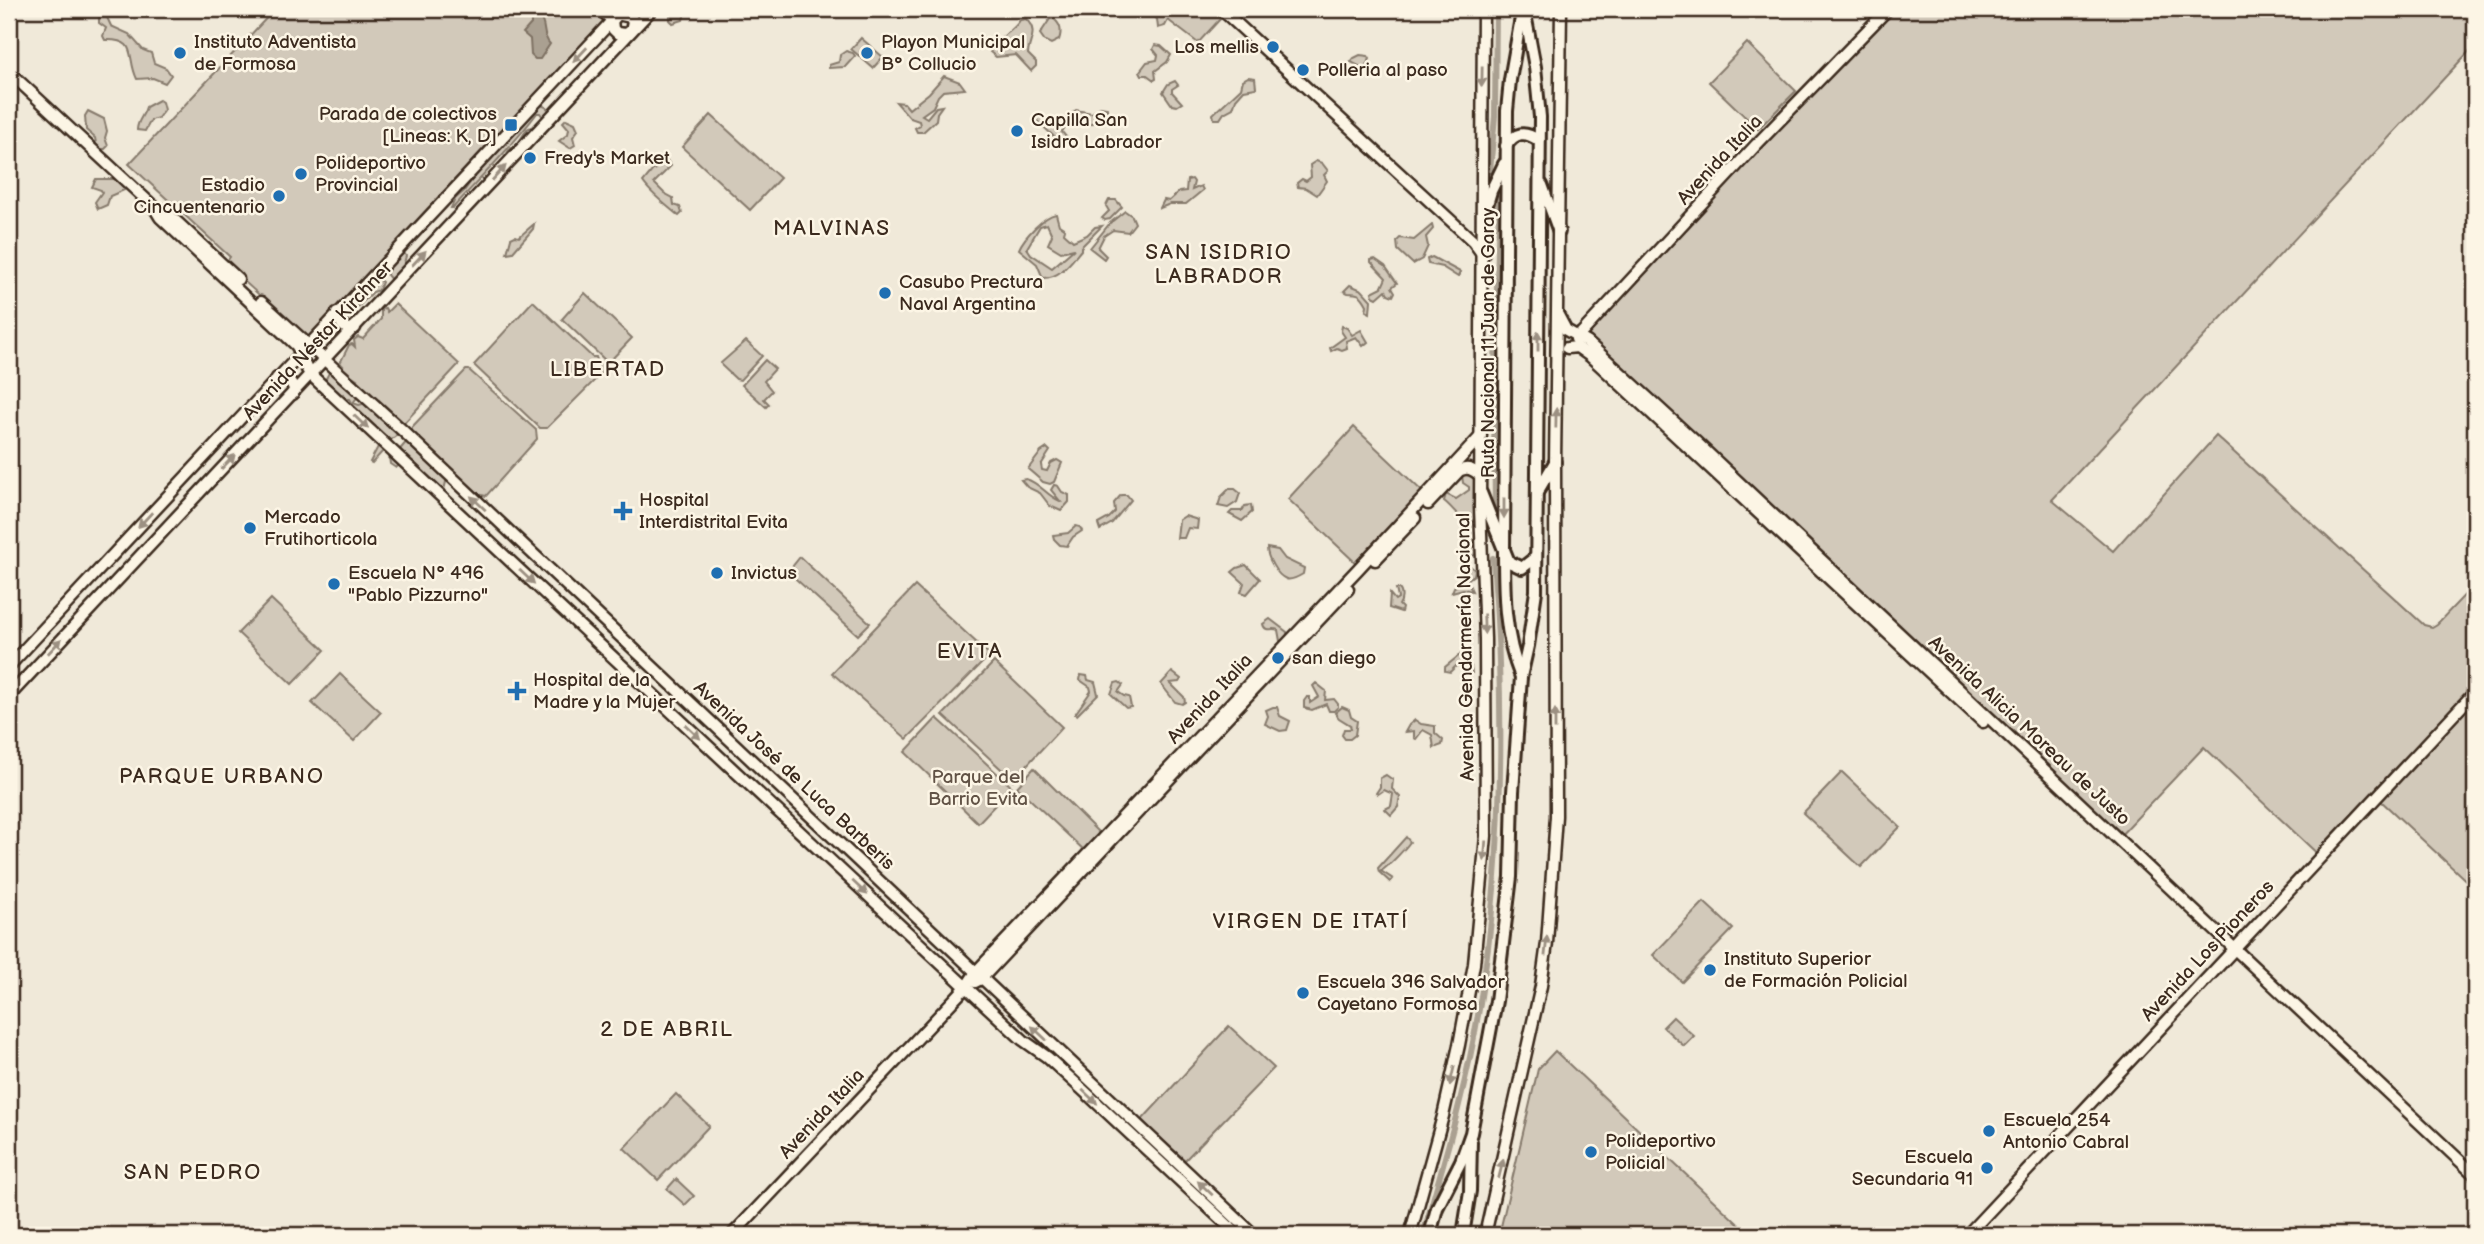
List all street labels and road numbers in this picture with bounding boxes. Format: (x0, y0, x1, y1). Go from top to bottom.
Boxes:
street label: Avenida Italia (1673, 110, 1767, 210)
street label: Ruta Nacional 11 Juan de Garay (1477, 207, 1500, 478)
street label: Avenida Néstor Kirchner (238, 256, 398, 425)
street label: Avenida Gendarmería Nacional (1452, 513, 1480, 781)
street label: Avenida Alicia Moreau de Justo (1923, 631, 2135, 831)
street label: Avenida Italia (1163, 649, 1257, 749)
street label: Avenida José de Luca Barberis (689, 677, 899, 875)
street label: Avenida Los Pioneros (2137, 876, 2279, 1026)
street label: Avenida Italia (775, 1064, 869, 1164)

